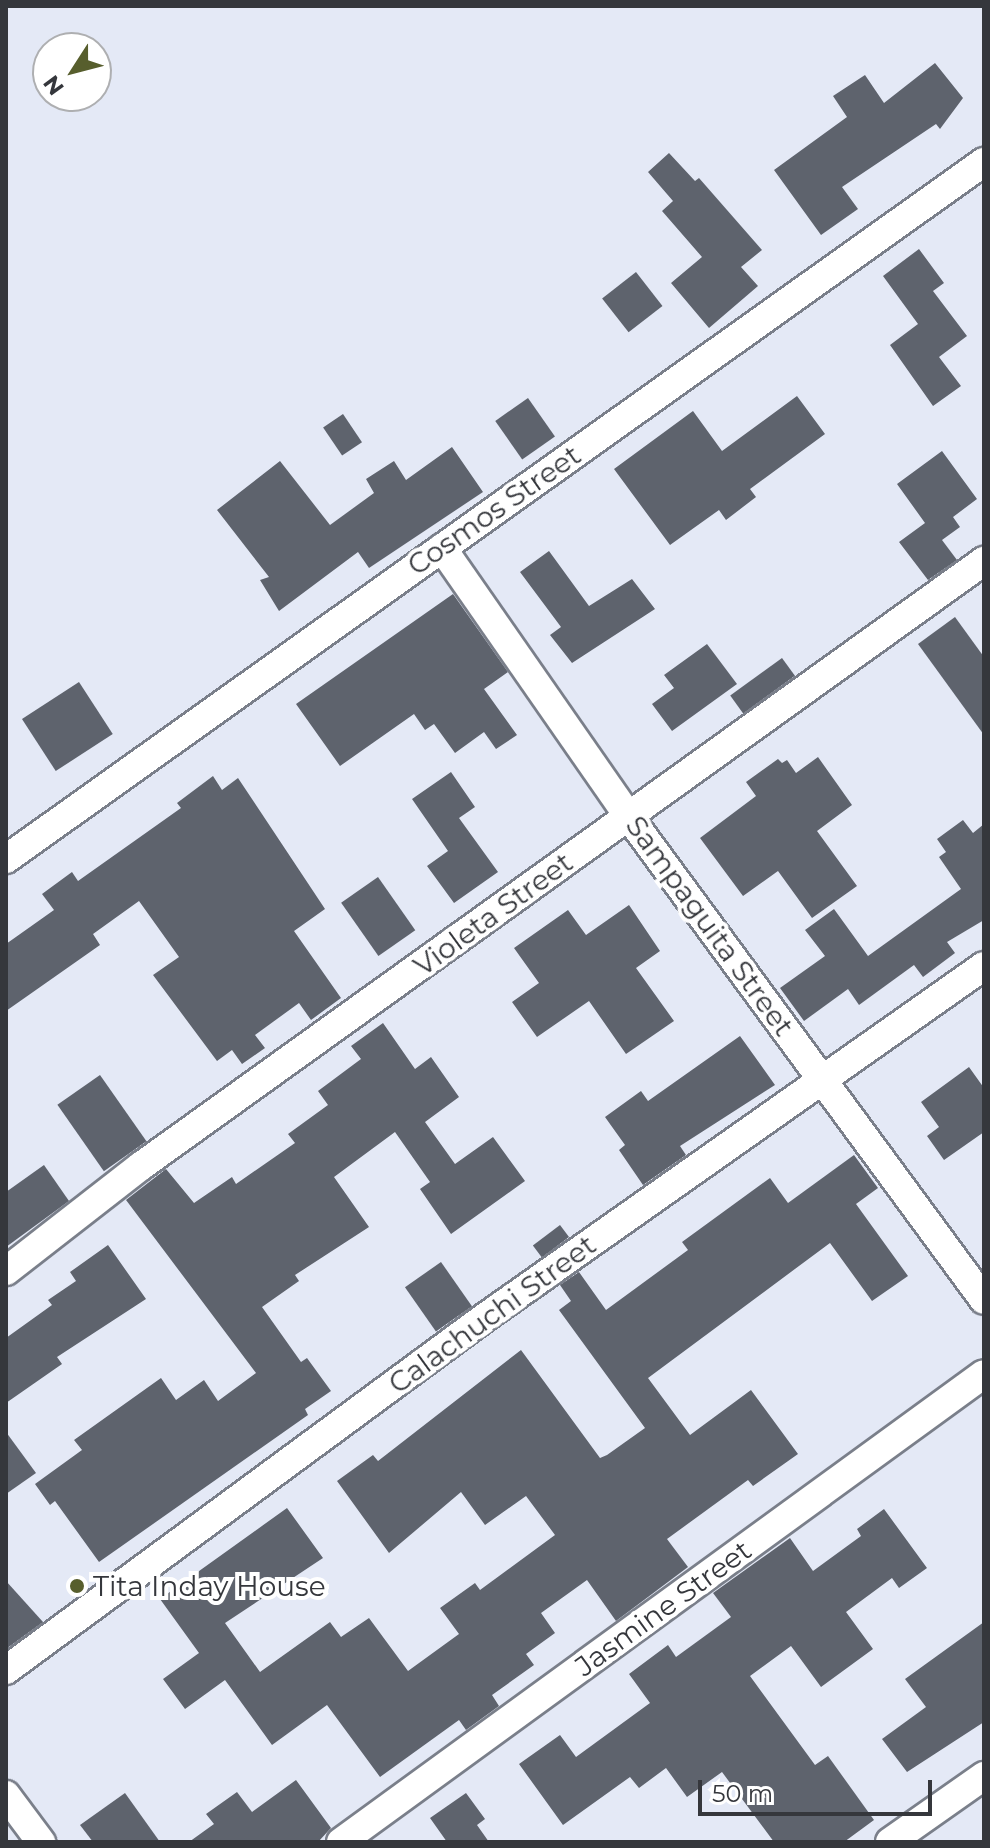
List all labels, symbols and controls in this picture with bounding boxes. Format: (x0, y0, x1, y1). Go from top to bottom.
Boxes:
north arrow (32, 32, 112, 112)
text: N (38, 70, 70, 100)
street label: Cosmos Street (401, 438, 587, 582)
street label: Sampaguita Street (619, 810, 801, 1042)
street label: Violeta Street (407, 845, 579, 983)
street label: Calachuchi Street (382, 1228, 602, 1400)
street label: Jasmine Street (568, 1533, 758, 1683)
place label: Tita Inday House (93, 1569, 326, 1603)
marker: Tita Inday House (68, 1577, 86, 1595)
scale bar (702, 1764, 936, 1814)
text: 50 m (712, 1779, 773, 1808)

